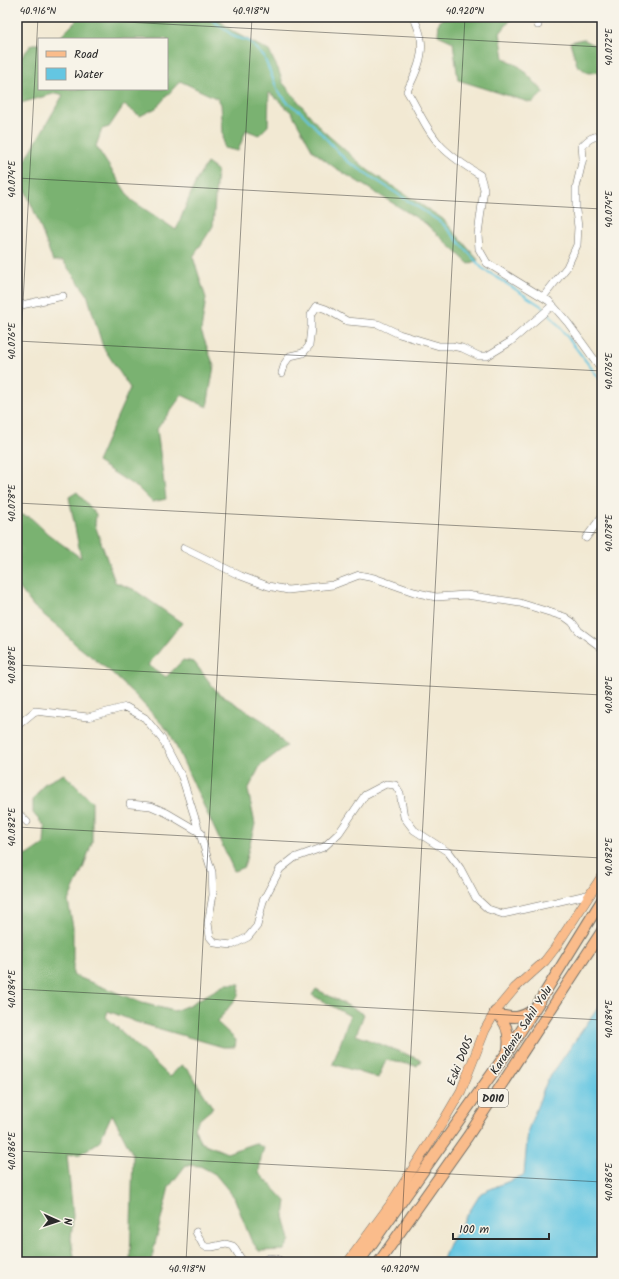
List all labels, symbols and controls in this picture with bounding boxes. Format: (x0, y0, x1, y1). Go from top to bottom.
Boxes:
text: 40.916°N (20, 3, 57, 19)
text: 40.918°N (232, 3, 270, 19)
text: 40.920°N (446, 3, 485, 19)
text: 40.072°E (601, 27, 617, 66)
legend (38, 38, 168, 90)
text: Road (74, 45, 99, 64)
text: Water (74, 65, 104, 84)
text: 40.074°E (4, 159, 20, 198)
text: 40.074°E (601, 189, 617, 228)
text: 40.076°E (4, 321, 20, 360)
text: 40.076°E (601, 351, 617, 390)
text: 40.078°E (4, 483, 20, 522)
text: 40.078°E (601, 513, 617, 552)
text: 40.080°E (4, 645, 20, 684)
text: 40.080°E (601, 675, 617, 714)
text: 40.082°E (4, 806, 20, 846)
text: 40.082°E (601, 836, 617, 876)
text: 40.084°E (4, 969, 20, 1008)
street label: Karadeniz Sahil Yolu (485, 982, 558, 1079)
text: 40.084°E (601, 999, 617, 1038)
street label: Eski D005 (442, 1032, 480, 1089)
road number: D010 (478, 1089, 508, 1107)
text: 40.086°E (4, 1131, 20, 1170)
text: 40.086°E (601, 1162, 617, 1201)
north arrow (38, 1201, 78, 1241)
scale bar (453, 1215, 549, 1241)
text: N (58, 1218, 76, 1225)
text: 100 m (459, 1220, 490, 1239)
text: 40.918°N (168, 1261, 206, 1277)
text: 40.920°N (381, 1261, 420, 1277)

